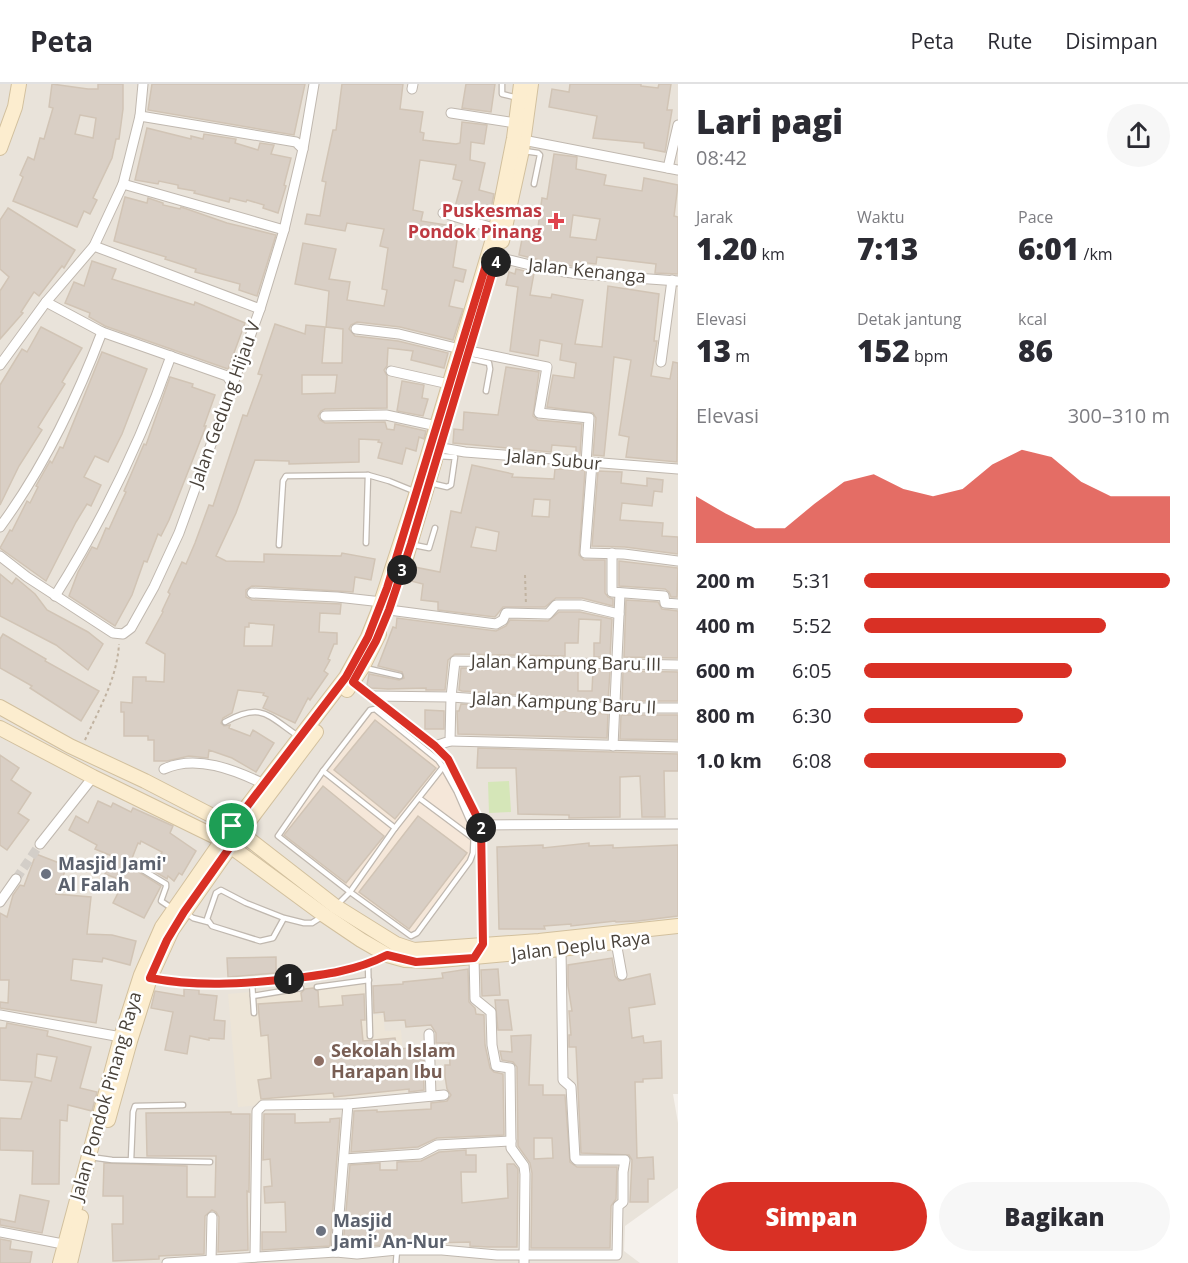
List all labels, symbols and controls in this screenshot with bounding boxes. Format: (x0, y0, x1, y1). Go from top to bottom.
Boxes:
text: Peta (30, 22, 93, 60)
text: Peta (911, 27, 954, 55)
text: Rute (987, 27, 1032, 55)
text: Disimpan (1065, 27, 1158, 55)
text: Lari pagi (696, 99, 843, 144)
button: share (1107, 104, 1170, 167)
text: 08:42 (696, 144, 747, 171)
place label: Puskesmas Pondok Pinang (408, 198, 542, 243)
text: Jarak (696, 206, 733, 228)
text: Waktu (857, 206, 905, 228)
text: Pace (1018, 206, 1053, 228)
marker: Puskesmas Pondok Pinang (547, 212, 565, 230)
text: 1.20 (696, 228, 757, 269)
text: 7:13 (857, 228, 918, 269)
text: 6:01 (1018, 228, 1079, 269)
text: km (757, 243, 785, 265)
text: /km (1079, 243, 1113, 265)
pin: 4 (481, 247, 511, 277)
text: 4 (491, 251, 501, 273)
street label: Jalan Kenanga (525, 252, 647, 288)
text: Elevasi (696, 308, 746, 330)
text: Detak jantung (857, 308, 962, 330)
text: kcal (1018, 308, 1047, 330)
street label: Jalan Gedung Hijau V (182, 317, 265, 492)
text: 13 (696, 330, 731, 371)
text: 152 (857, 330, 910, 371)
text: 86 (1018, 330, 1053, 371)
text: m (731, 345, 750, 367)
text: bpm (910, 345, 948, 367)
text: Elevasi (696, 402, 759, 429)
text: 300–310 m (1068, 402, 1170, 429)
street label: Jalan Subur (504, 443, 603, 475)
pin: 3 (387, 555, 417, 585)
text: 3 (397, 559, 407, 581)
text: 200 m (696, 567, 755, 594)
text: 5:31 (792, 567, 832, 594)
text: 400 m (696, 612, 755, 639)
text: 5:52 (792, 612, 832, 639)
street label: Jalan Kampung Baru III (469, 648, 661, 676)
text: 600 m (696, 657, 755, 684)
text: 6:05 (792, 657, 832, 684)
street label: Jalan Kampung Baru II (469, 685, 657, 719)
text: 800 m (696, 702, 755, 729)
text: 6:30 (792, 702, 832, 729)
text: 1.0 km (696, 747, 762, 774)
text: 6:08 (792, 747, 832, 774)
pin (206, 800, 257, 851)
icon: arrive (215, 809, 248, 842)
pin: 2 (466, 813, 496, 843)
text: 2 (476, 817, 486, 839)
place label: Masjid Jami' Al Falah (58, 851, 167, 896)
marker: Masjid Jami' Al Falah (39, 867, 53, 881)
street label: Jalan Deplu Raya (508, 925, 652, 966)
pin: 1 (274, 964, 304, 994)
text: 1 (284, 968, 294, 990)
street label: Jalan Pondok Pinang Raya (63, 989, 146, 1205)
place label: Sekolah Islam Harapan Ibu (331, 1038, 456, 1083)
marker: Sekolah Islam Harapan Ibu (312, 1054, 326, 1068)
button: Simpan (696, 1182, 927, 1251)
button: Bagikan (939, 1182, 1170, 1251)
place label: Masjid Jami' An-Nur (331, 1208, 447, 1253)
marker: Masjid Jami' An-Nur (314, 1224, 328, 1238)

